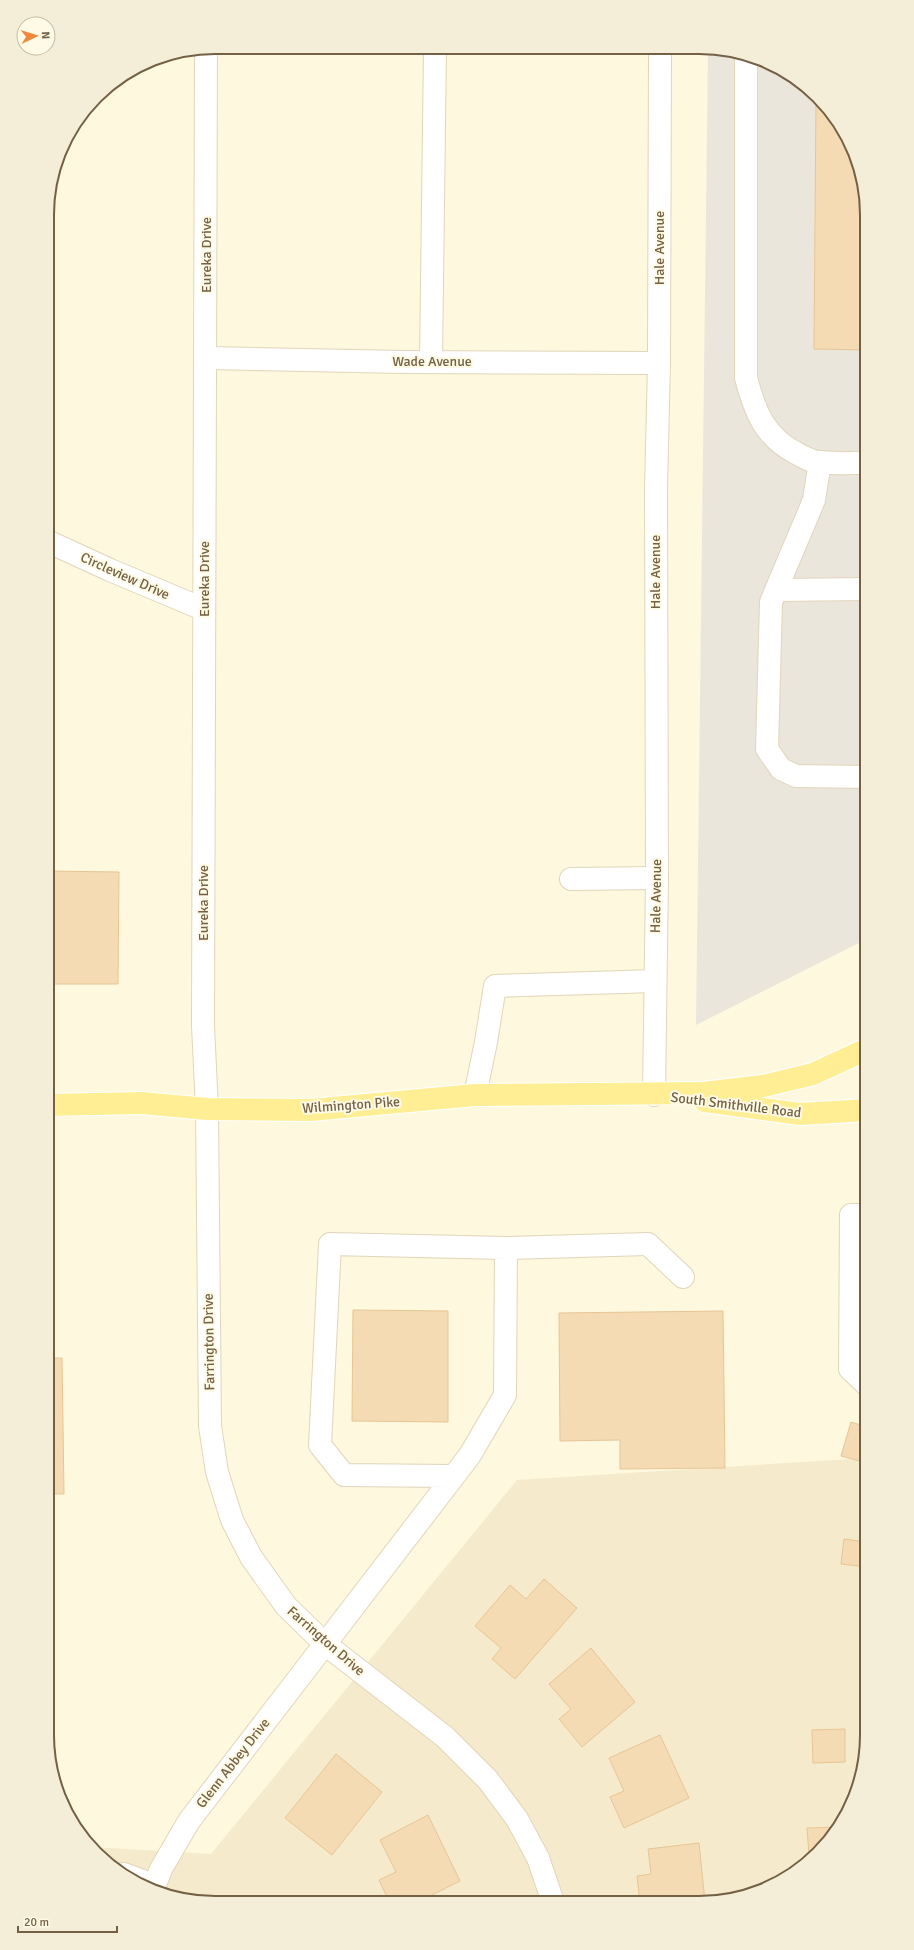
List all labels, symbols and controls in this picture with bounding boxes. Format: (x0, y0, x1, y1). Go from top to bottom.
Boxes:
north arrow (16, 16, 56, 56)
text: N (39, 31, 52, 40)
street label: Hale Avenue (651, 211, 668, 285)
street label: Eureka Drive (198, 217, 215, 293)
street label: Wade Avenue (392, 353, 472, 370)
street label: Hale Avenue (647, 535, 664, 609)
street label: Eureka Drive (196, 541, 213, 617)
street label: Circleview Drive (78, 549, 172, 603)
street label: Hale Avenue (647, 859, 665, 933)
street label: Eureka Drive (195, 865, 212, 941)
street label: South Smithville Road (670, 1089, 802, 1121)
street label: Wilmington Pike (302, 1093, 400, 1117)
street label: Farrington Drive (200, 1293, 218, 1391)
street label: Farrington Drive (284, 1603, 368, 1679)
street label: Glenn Abbey Drive (193, 1715, 273, 1811)
scale bar (18, 1908, 117, 1934)
text: 20 m (24, 1915, 49, 1930)

